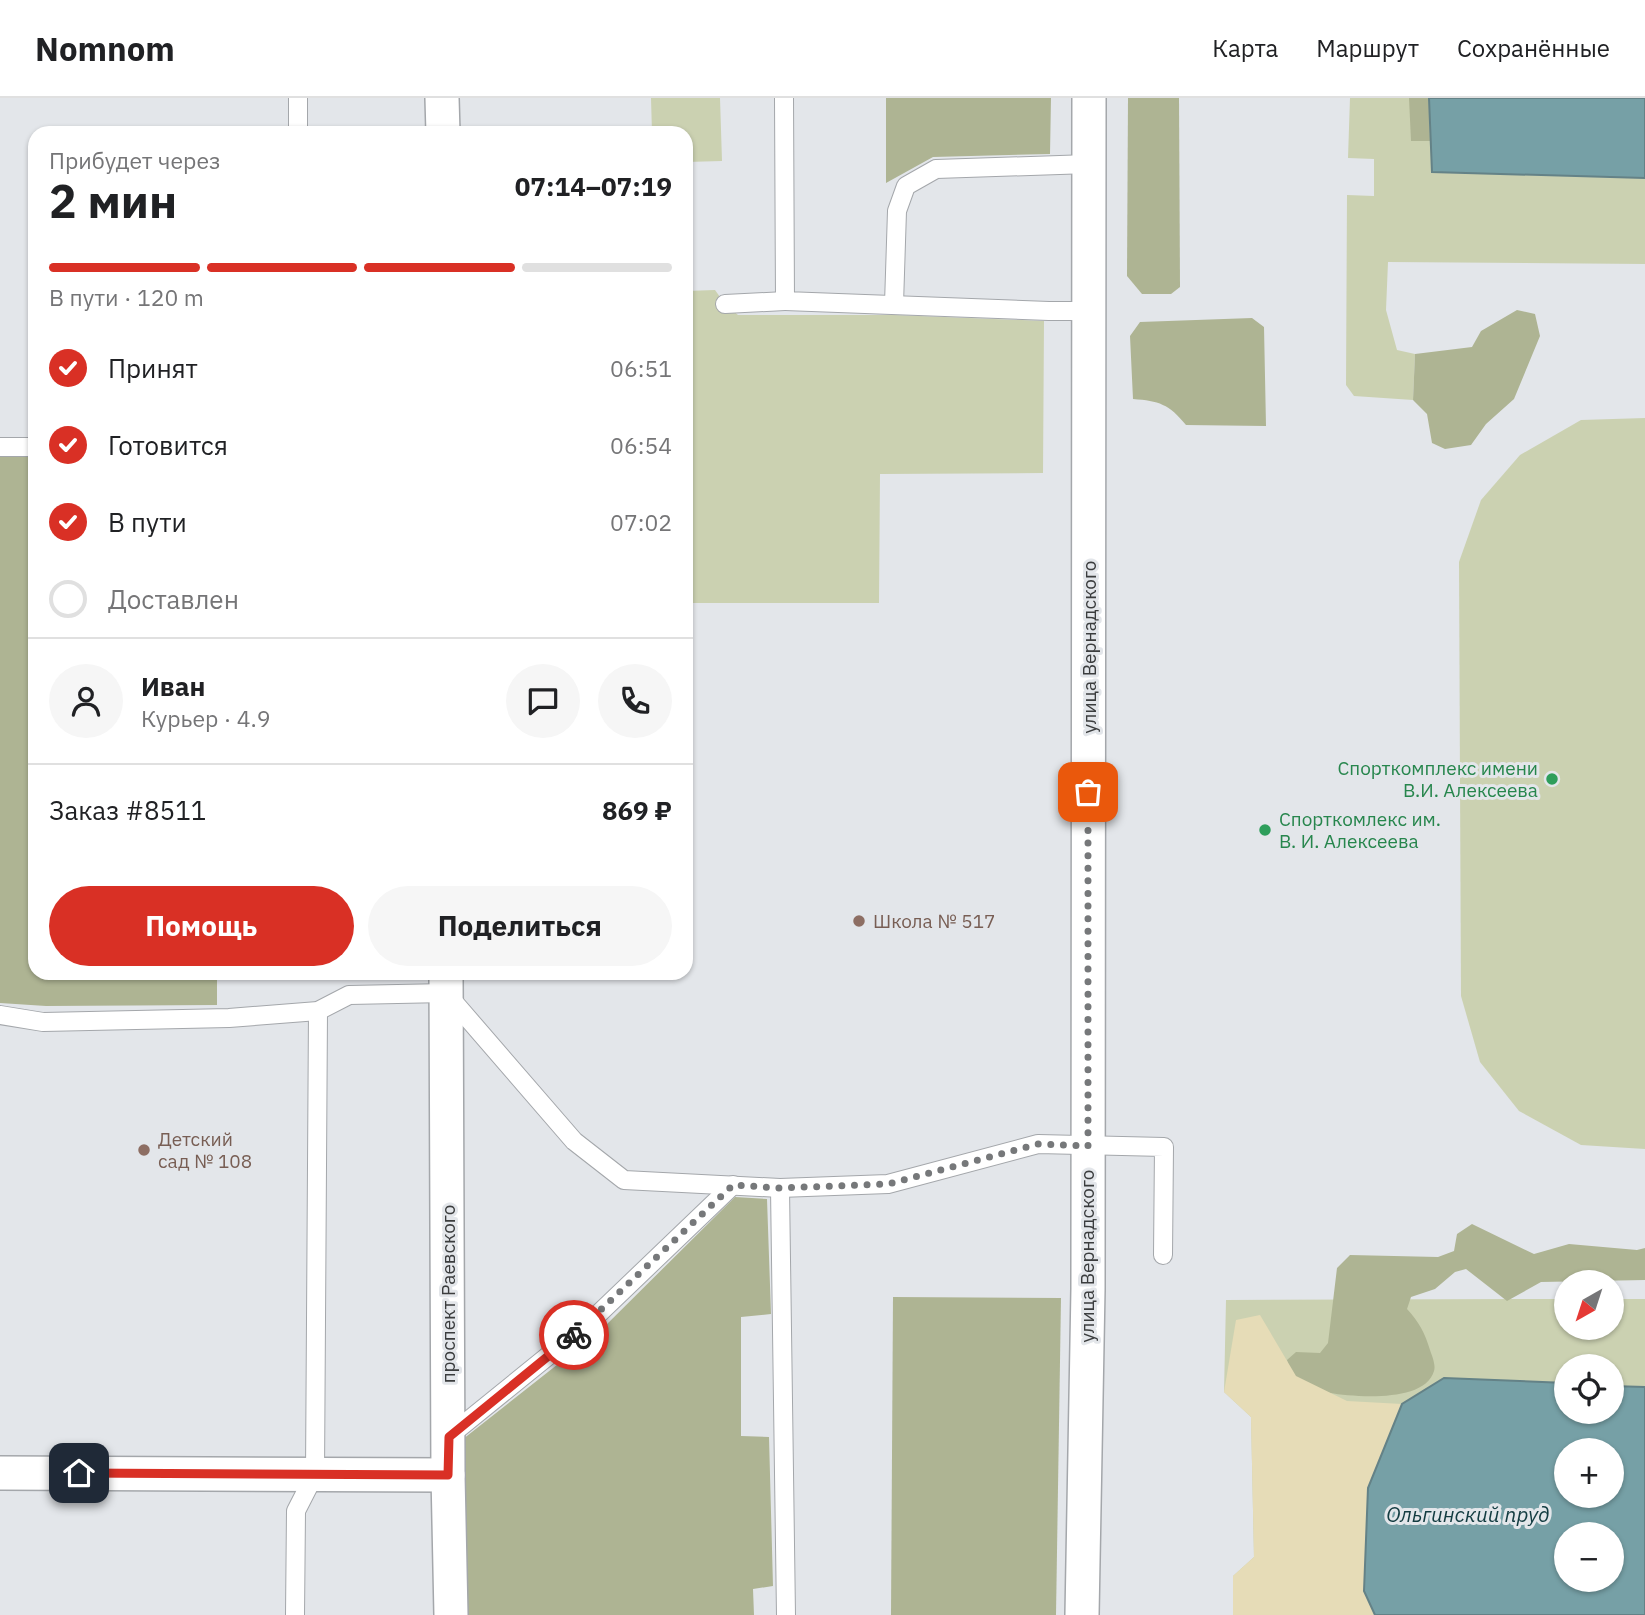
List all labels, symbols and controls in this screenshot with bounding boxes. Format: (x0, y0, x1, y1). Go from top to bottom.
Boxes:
text: Nomnom (35, 27, 175, 70)
text: Карта (1212, 32, 1278, 64)
text: Маршрут (1316, 32, 1419, 64)
text: Сохранённые (1457, 32, 1610, 64)
text: Прибудет через (49, 145, 221, 175)
text: 07:14–07:19 (515, 169, 672, 203)
text: 2 мин (49, 171, 177, 231)
text: В пути · 120 m (49, 282, 204, 312)
icon: check (49, 349, 87, 387)
text: Принят (108, 351, 198, 385)
text: 06:51 (610, 353, 672, 383)
icon: check (49, 426, 87, 464)
text: Готовится (108, 428, 228, 462)
text: 06:54 (610, 430, 672, 460)
icon: check (49, 503, 87, 541)
text: В пути (108, 505, 187, 539)
text: 07:02 (610, 507, 672, 537)
street label: улица Вернадского (1077, 561, 1101, 733)
text: Доставлен (108, 582, 239, 616)
button: person (49, 664, 123, 738)
button: chat (506, 664, 580, 738)
button: phone (598, 664, 672, 738)
text: Иван (141, 669, 206, 703)
text: Курьер · 4.9 (141, 703, 271, 733)
place label: Спорткомплекс имени В.И. Алексеева (1337, 756, 1538, 802)
pin (1058, 762, 1118, 822)
marker: Спорткомплекс имени В.И. Алексеева (1544, 771, 1560, 787)
icon: bag (1069, 773, 1107, 811)
text: Заказ #8511 (49, 793, 206, 827)
text: 869 ₽ (602, 793, 672, 827)
place label: Спорткомлекс им. В. И. Алексеева (1279, 807, 1441, 853)
marker: Спорткомлекс им. В. И. Алексеева (1257, 822, 1273, 838)
button: Помощь (49, 886, 354, 966)
button: Поделиться (368, 886, 672, 966)
place label: Школа № 517 (873, 909, 995, 933)
marker: Школа № 517 (851, 913, 867, 929)
place label: Детский сад № 108 (158, 1127, 252, 1173)
marker: Детский сад № 108 (136, 1142, 152, 1158)
street label: улица Вернадского (1075, 1170, 1099, 1342)
street label: проспект Раевского (436, 1205, 460, 1383)
north arrow (1554, 1270, 1624, 1340)
map controls (1554, 1270, 1624, 1592)
courier (539, 1300, 609, 1370)
icon: bike (555, 1316, 593, 1354)
button: locate (1554, 1354, 1624, 1424)
button: + (1554, 1438, 1624, 1508)
pin (49, 1443, 109, 1503)
icon: home (60, 1454, 98, 1492)
water label: Ольгинский пруд (1386, 1500, 1550, 1528)
button: − (1554, 1522, 1624, 1592)

